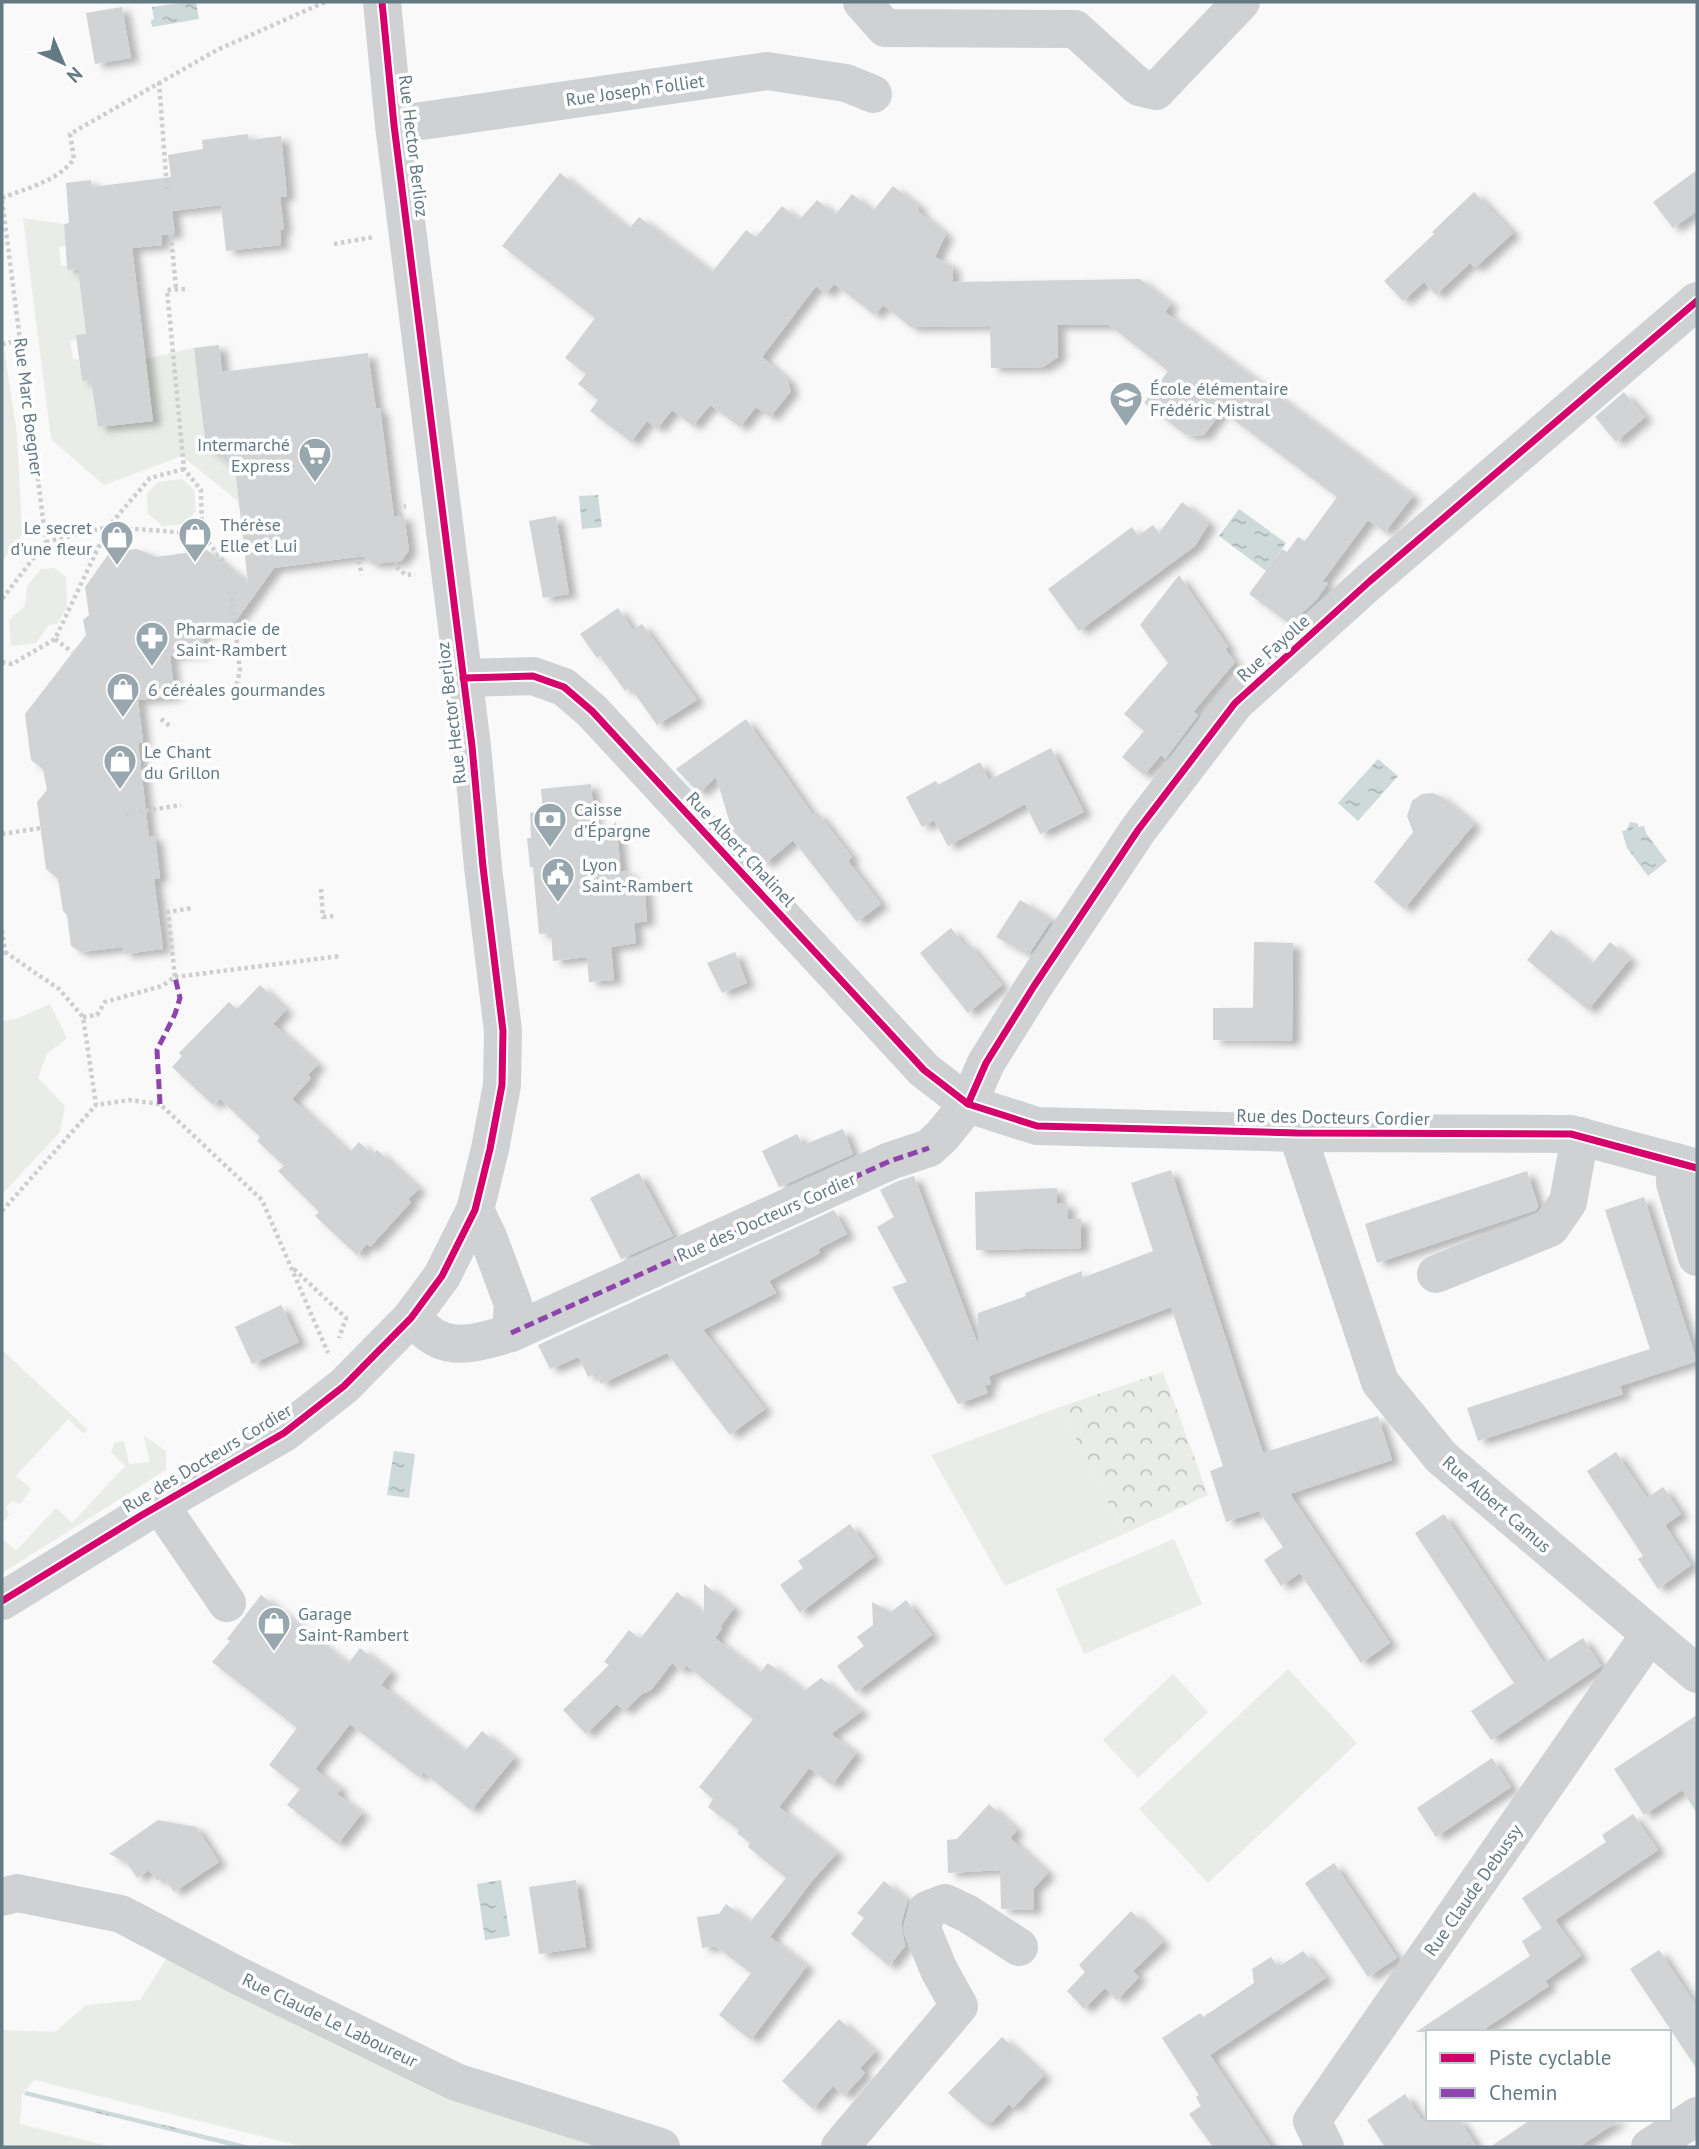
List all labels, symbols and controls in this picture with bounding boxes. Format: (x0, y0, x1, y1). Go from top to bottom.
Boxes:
north arrow (28, 28, 98, 98)
text: N (62, 62, 88, 88)
street label: Rue Joseph Folliet (564, 69, 706, 111)
street label: Rue Hector Berlioz (394, 74, 434, 218)
street label: Rue Marc Boegner (9, 336, 49, 478)
place label: École élémentaire Frédéric Mistral (1150, 377, 1288, 421)
school or university icon: École élémentaire Frédéric Mistral (1107, 379, 1145, 428)
place label: Intermarché Express (197, 433, 290, 477)
supermarket icon: Intermarché Express (296, 435, 334, 484)
place label: Thérèse Elle et Lui (220, 513, 298, 557)
shop icon: Thérèse Elle et Lui (176, 515, 214, 564)
place label: Le secret d'une fleur (11, 516, 92, 560)
shop icon: Le secret d'une fleur (98, 518, 136, 567)
street label: Rue Fayolle (1232, 609, 1314, 687)
place label: Pharmacie de Saint-Rambert (176, 617, 287, 661)
pharmacy icon: Pharmacie de Saint-Rambert (133, 619, 171, 668)
street label: Rue Hector Berlioz (431, 641, 471, 785)
shop icon: 6 céréales gourmandes (104, 670, 142, 719)
place label: 6 céréales gourmandes (148, 678, 325, 701)
place label: Le Chant du Grillon (144, 740, 220, 784)
shop icon: Le Chant du Grillon (101, 742, 139, 791)
street label: Rue Albert Chalinel (682, 787, 801, 912)
place label: Caisse d'Épargne (574, 798, 651, 842)
bank icon: Caisse d'Épargne (531, 800, 569, 849)
place label: Lyon Saint-Rambert (582, 853, 693, 897)
public building icon: Lyon Saint-Rambert (539, 855, 577, 904)
street label: Rue des Docteurs Cordier (1236, 1104, 1430, 1130)
street label: Rue des Docteurs Cordier (673, 1167, 859, 1267)
street label: Rue des Docteurs Cordier (118, 1398, 296, 1518)
street label: Rue Albert Camus (1438, 1451, 1556, 1557)
place label: Garage Saint-Rambert (298, 1602, 409, 1646)
shop icon: Garage Saint-Rambert (255, 1604, 293, 1653)
street label: Rue Claude Debussy (1419, 1819, 1527, 1960)
street label: Rue Claude Le Laboureur (239, 1968, 421, 2072)
legend (1426, 2030, 1671, 2121)
text: Piste cyclable (1489, 2044, 1611, 2071)
text: Chemin (1489, 2079, 1557, 2106)

